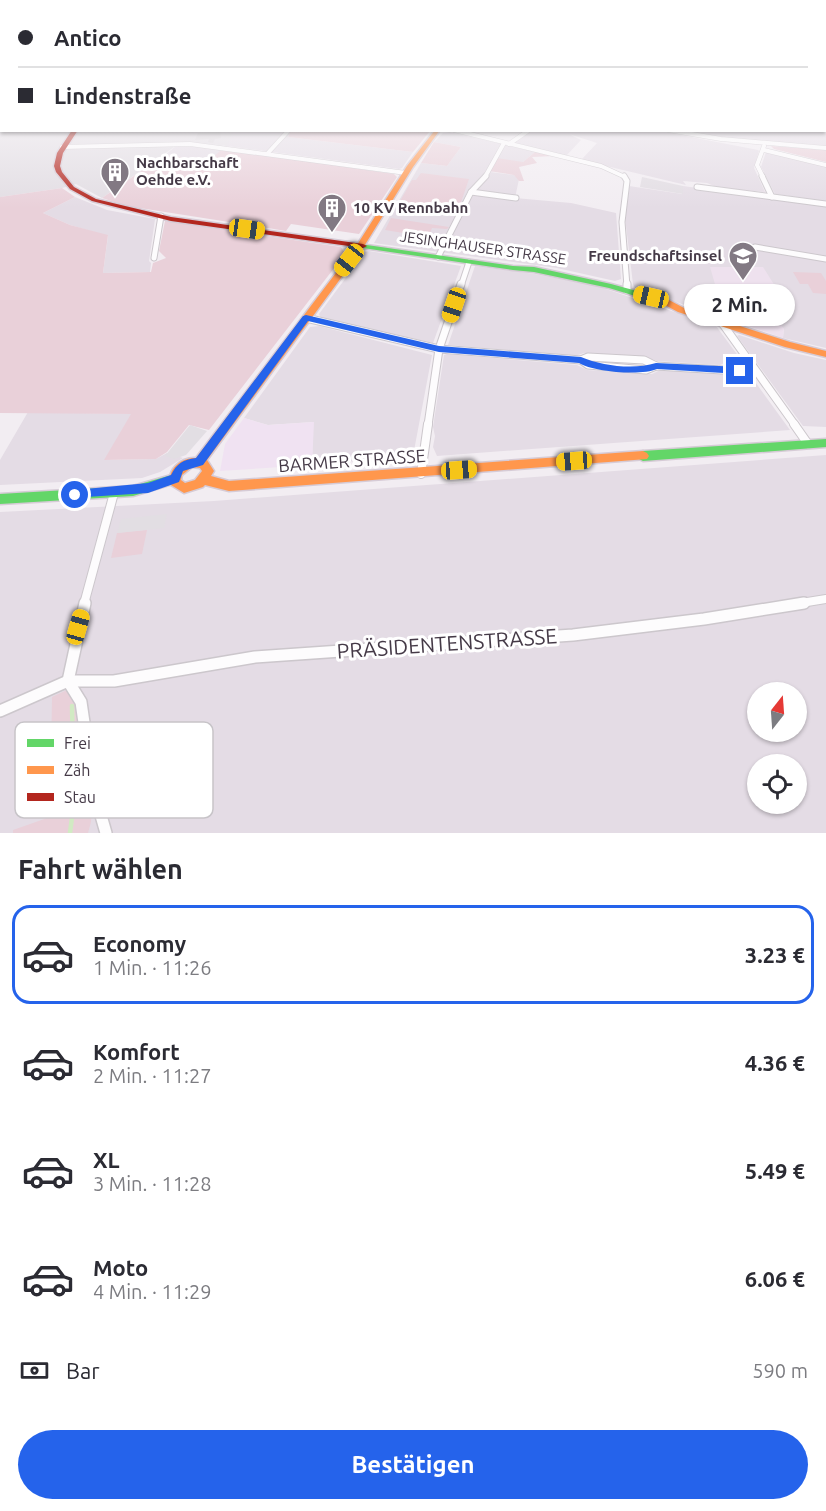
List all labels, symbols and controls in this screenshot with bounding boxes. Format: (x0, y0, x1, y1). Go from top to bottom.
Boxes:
text: Antico (54, 25, 122, 50)
text: Lindenstraße (54, 83, 191, 108)
place label: Nachbarschaft Oehde e.V. (136, 154, 239, 188)
building icon: Nachbarschaft Oehde e.V. (99, 156, 131, 198)
building icon: 10 KV Rennbahn (316, 192, 348, 234)
place label: 10 KV Rennbahn (353, 199, 468, 216)
car (228, 218, 266, 240)
street label: JESINGHAUSER STRASSE (399, 227, 567, 268)
car (331, 240, 367, 280)
school or university icon: Freundschaftsinsel (727, 240, 759, 282)
place label: Freundschaftsinsel (588, 247, 722, 264)
car (631, 284, 671, 310)
callout: 2 Min. (684, 284, 795, 326)
car (440, 285, 468, 325)
text: 2 Min. (712, 293, 768, 316)
route end (726, 357, 753, 384)
street label: BARMER STRASSE (278, 445, 426, 475)
car (555, 451, 593, 471)
car (440, 460, 478, 480)
route start (61, 481, 88, 508)
car (64, 607, 92, 647)
street label: PRÄSIDENTENSTRASSE (336, 623, 558, 663)
north arrow (747, 682, 807, 742)
map controls (747, 682, 807, 814)
legend (15, 722, 213, 818)
text: Frei (64, 734, 91, 752)
button: locate (747, 754, 807, 814)
text: Zäh (64, 761, 90, 779)
text: Stau (64, 788, 96, 806)
text: Fahrt wählen (18, 854, 183, 884)
icon: car (21, 928, 75, 982)
text: Economy (93, 931, 186, 956)
text: 3.23 € (745, 942, 805, 967)
text: 1 Min. · 11:26 (93, 956, 212, 979)
icon: car (21, 1036, 75, 1090)
text: Komfort (93, 1039, 180, 1064)
text: 4.36 € (745, 1050, 805, 1075)
text: 2 Min. · 11:27 (93, 1064, 212, 1087)
icon: car (21, 1144, 75, 1198)
text: XL (93, 1147, 120, 1172)
text: 5.49 € (745, 1158, 805, 1183)
text: 3 Min. · 11:28 (93, 1172, 212, 1195)
icon: car (21, 1252, 75, 1306)
text: Moto (93, 1255, 148, 1280)
text: 6.06 € (745, 1266, 805, 1291)
text: 4 Min. · 11:29 (93, 1280, 212, 1303)
icon: cash (18, 1354, 51, 1387)
text: Bar (66, 1358, 100, 1383)
text: 590 m (752, 1359, 808, 1382)
button: Bestätigen (18, 1430, 808, 1499)

